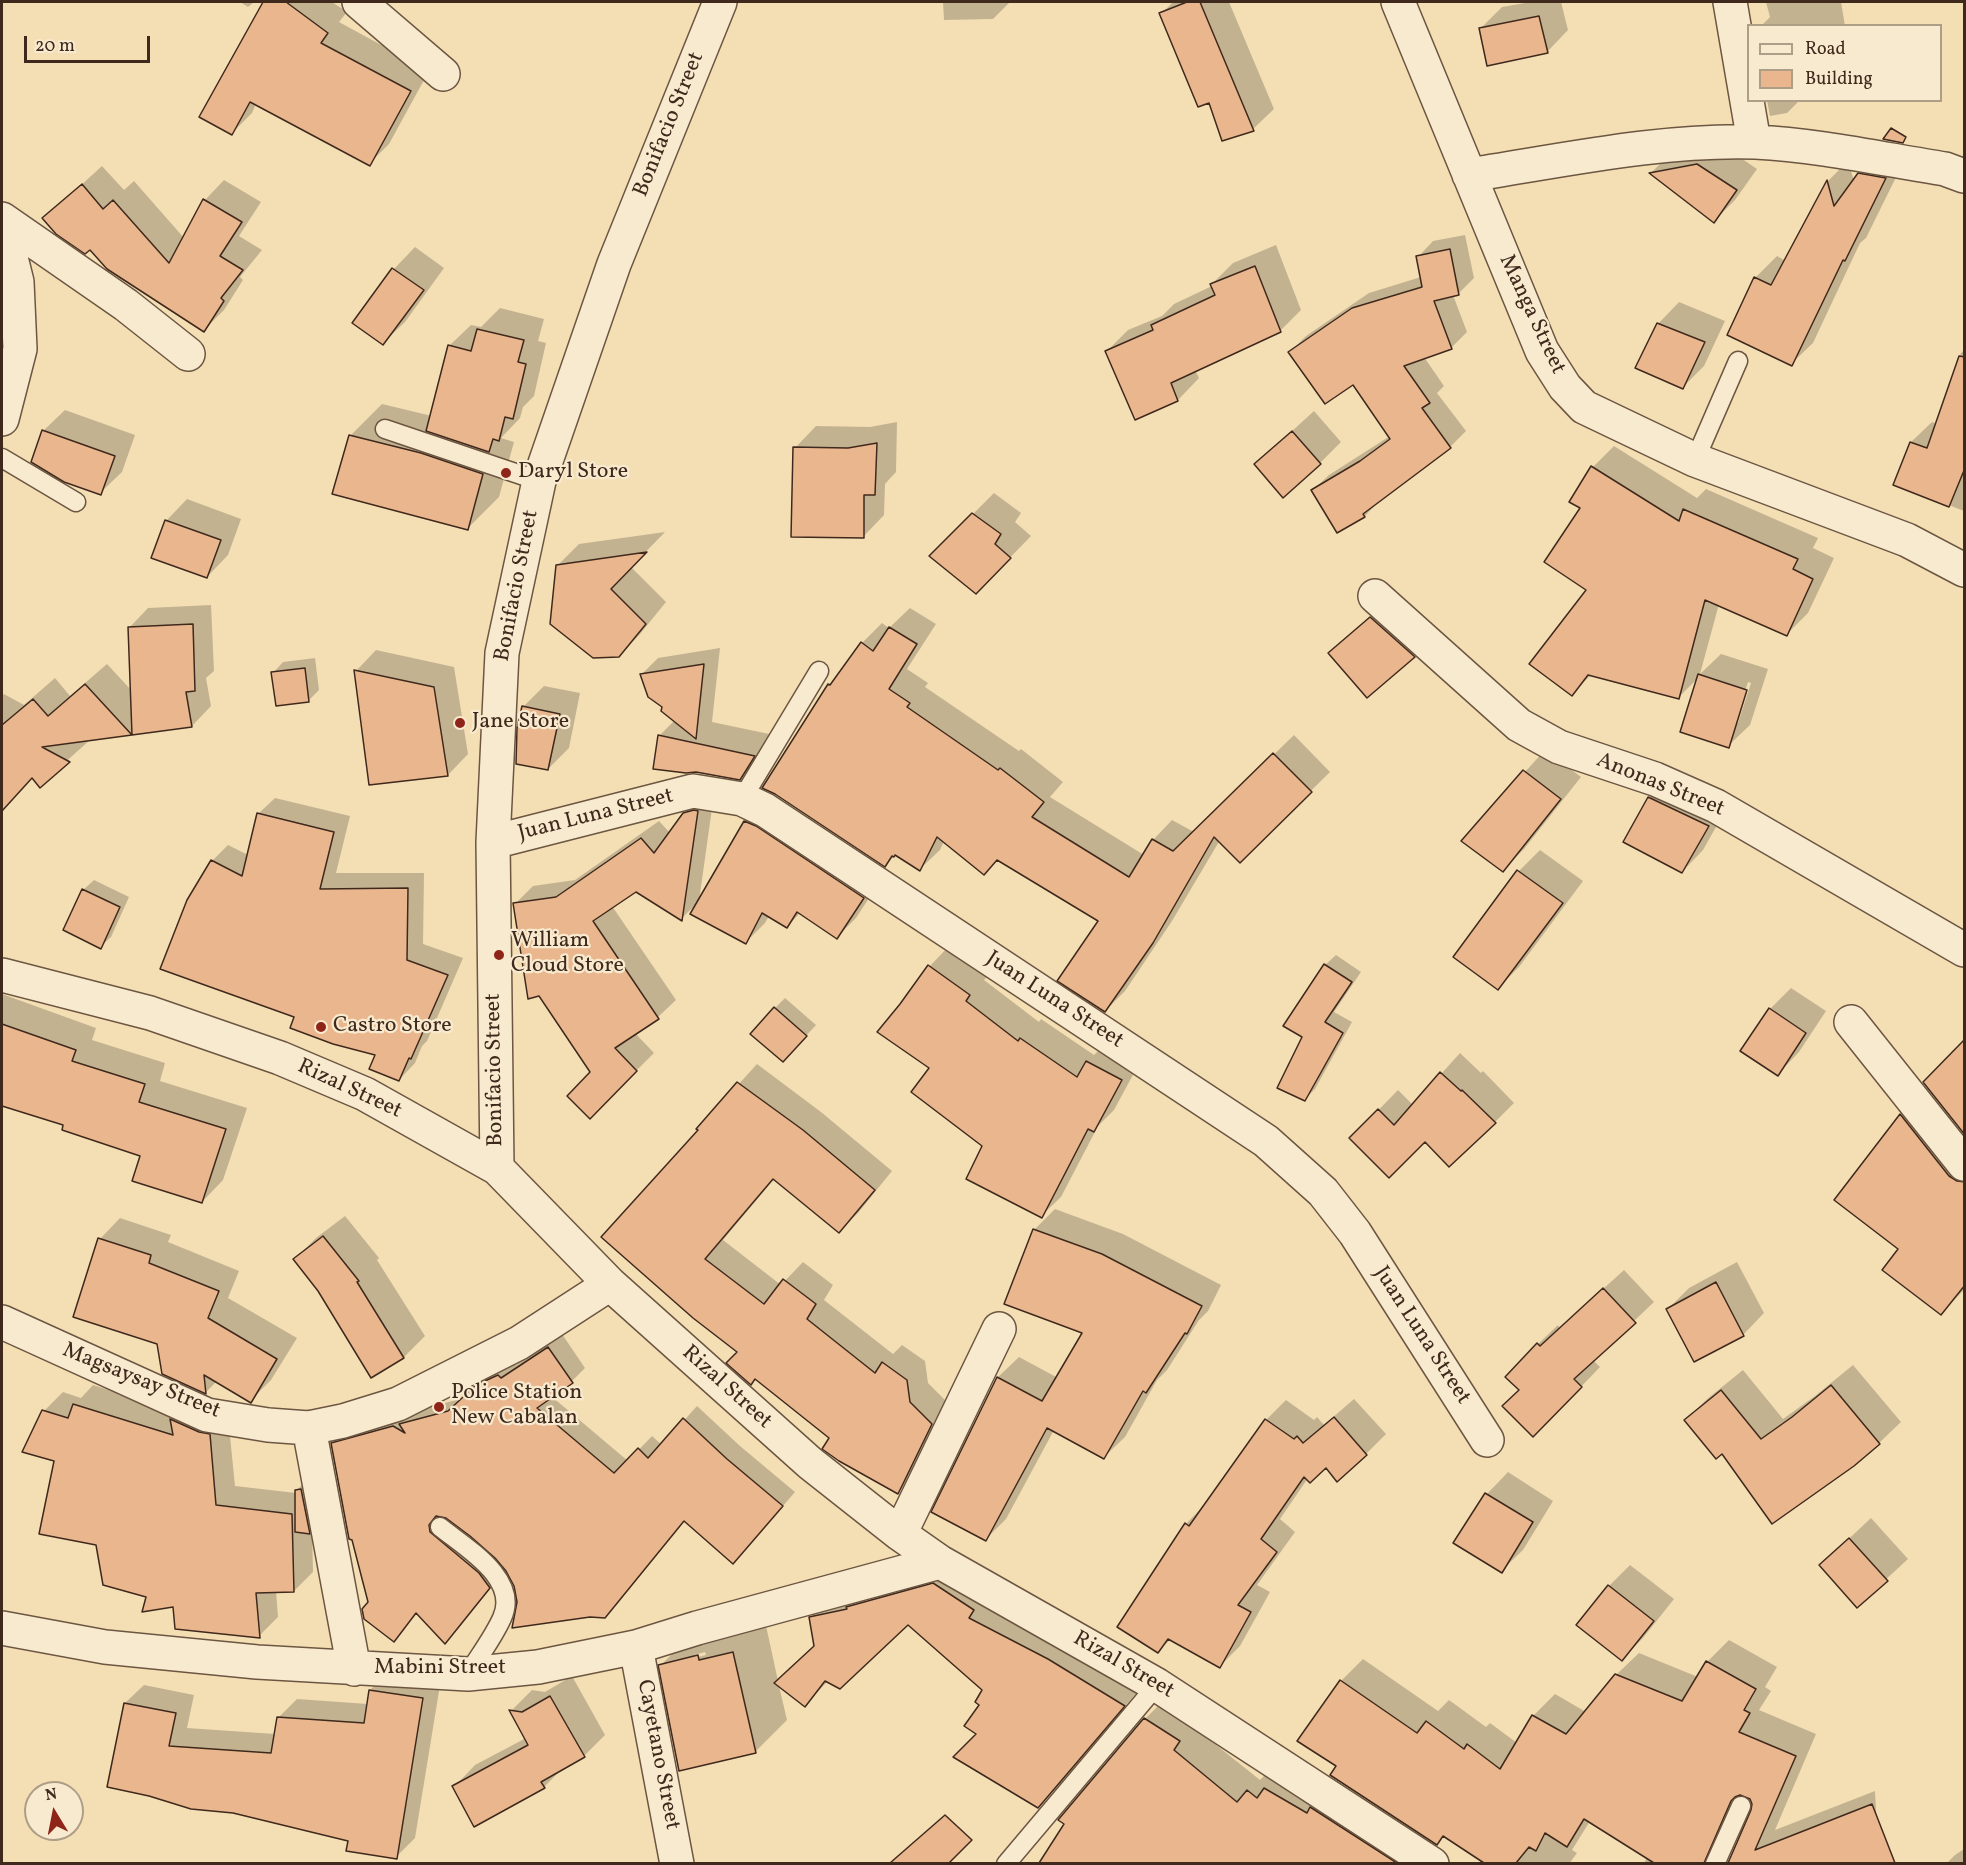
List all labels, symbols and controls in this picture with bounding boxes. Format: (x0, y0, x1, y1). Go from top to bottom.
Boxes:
scale bar (27, 24, 153, 62)
legend (1747, 24, 1942, 102)
text: 20 m (35, 34, 75, 59)
text: Road (1805, 37, 1846, 62)
street label: Bonifacio Street (629, 49, 711, 201)
text: Building (1805, 67, 1873, 92)
street label: Manga Street (1492, 251, 1570, 379)
place label: Daryl Store (518, 460, 628, 486)
marker: Daryl Store (499, 466, 513, 480)
street label: Bonifacio Street (490, 508, 546, 664)
place label: Jane Store (472, 710, 569, 736)
marker: Jane Store (453, 716, 467, 730)
street label: Anonas Street (1592, 748, 1728, 824)
street label: Juan Luna Street (516, 784, 676, 848)
place label: William Cloud Store (511, 929, 624, 980)
street label: Juan Luna Street (980, 947, 1128, 1055)
marker: William Cloud Store (492, 948, 506, 962)
street label: Bonifacio Street (481, 993, 511, 1147)
place label: Castro Store (333, 1014, 452, 1040)
marker: Castro Store (314, 1020, 328, 1034)
street label: Rizal Street (293, 1054, 405, 1126)
street label: Juan Luna Street (1367, 1262, 1475, 1410)
street label: Magsaysay Street (58, 1338, 224, 1426)
street label: Rizal Street (675, 1341, 777, 1435)
place label: Police Station New Cabalan (451, 1381, 582, 1432)
marker: Police Station New Cabalan (432, 1400, 446, 1414)
street label: Rizal Street (1068, 1626, 1178, 1706)
street label: Mabini Street (374, 1656, 506, 1682)
street label: Cayetano Street (630, 1678, 684, 1832)
north arrow (24, 1781, 84, 1841)
text: N (44, 1783, 59, 1807)

